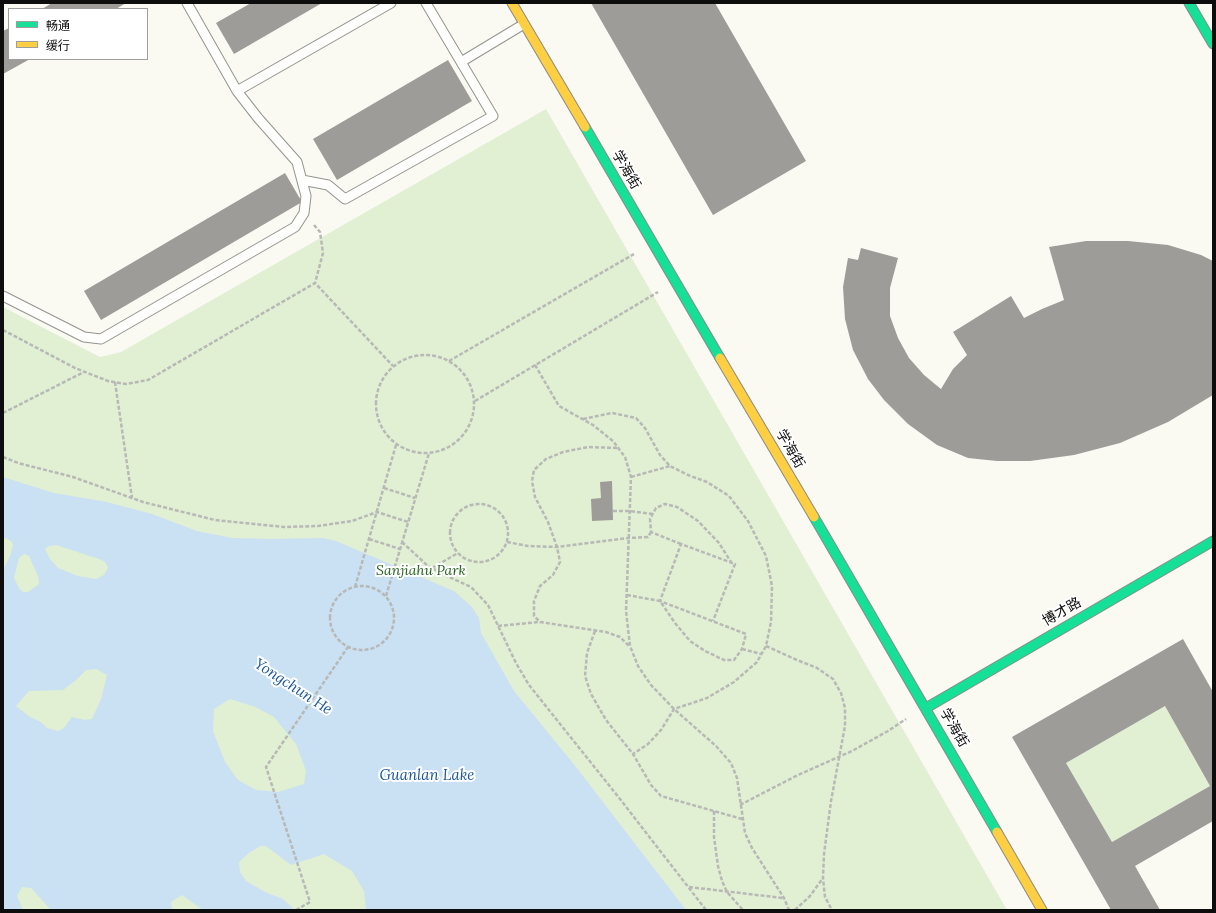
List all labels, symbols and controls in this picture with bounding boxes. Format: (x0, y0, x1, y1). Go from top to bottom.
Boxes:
legend (8, 8, 148, 60)
text: 畅通 (46, 18, 70, 33)
text: 缓行 (46, 38, 70, 53)
street label: 学海街 (608, 148, 644, 192)
street label: 学海街 (772, 427, 808, 471)
park label: Sanjiahu Park (376, 563, 466, 579)
street label: 博才路 (1040, 594, 1084, 630)
water label: Yongchun He (251, 655, 335, 719)
street label: 学海街 (936, 706, 972, 750)
water label: Guanlan Lake (379, 767, 475, 785)

